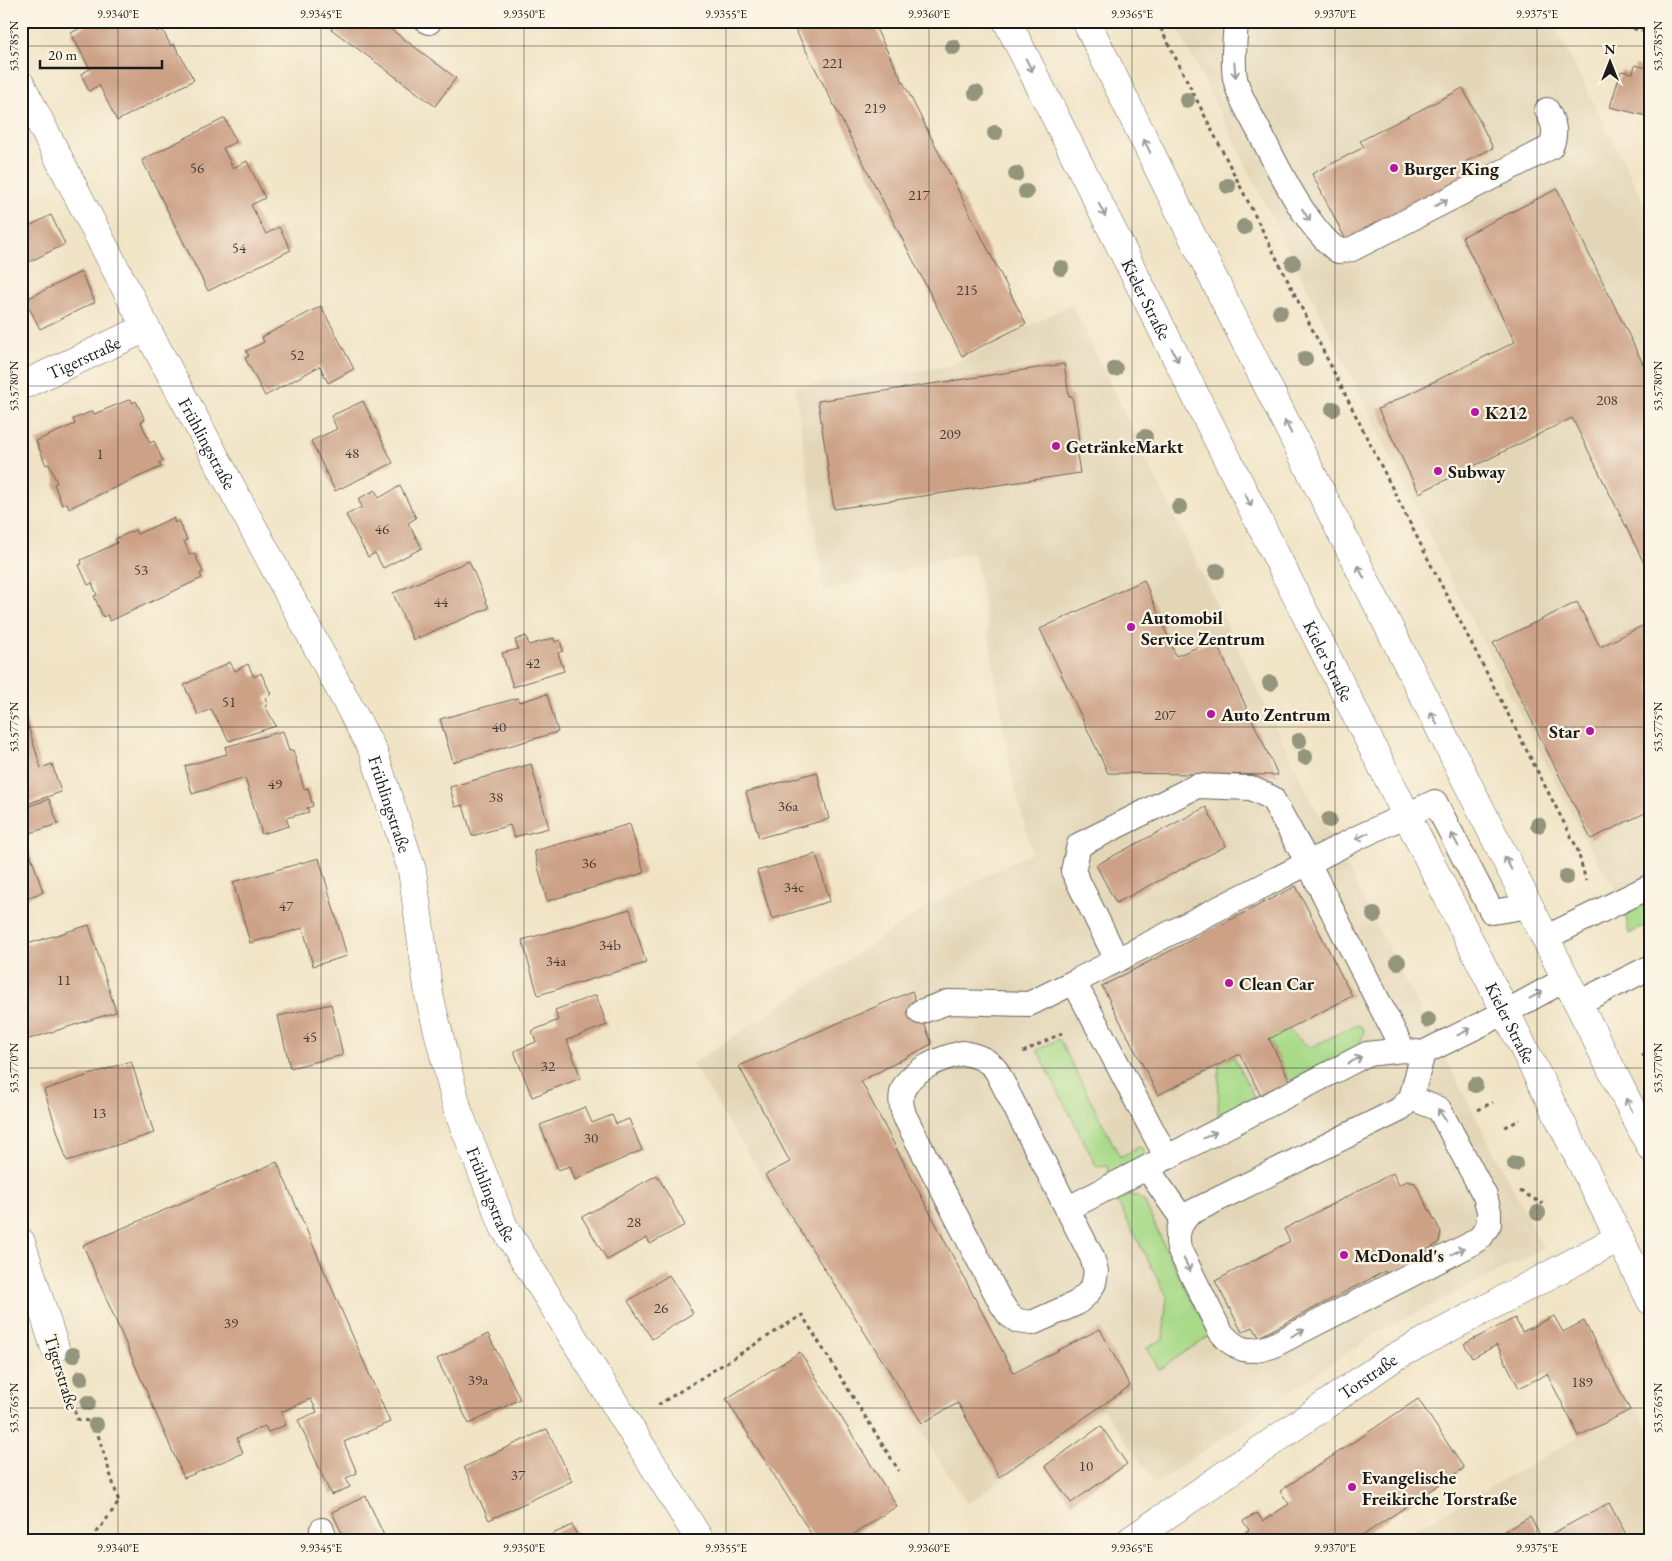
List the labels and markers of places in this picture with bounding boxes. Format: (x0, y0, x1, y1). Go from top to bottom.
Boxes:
place label: Burger King (1404, 157, 1500, 180)
marker: Burger King (1388, 162, 1400, 174)
place label: K212 (1485, 401, 1528, 424)
marker: K212 (1469, 406, 1481, 418)
place label: GetränkeMarkt (1066, 435, 1184, 458)
marker: GetränkeMarkt (1050, 440, 1062, 452)
place label: Subway (1448, 460, 1506, 483)
marker: Subway (1432, 465, 1444, 477)
place label: Automobil Service Zentrum (1140, 606, 1265, 650)
marker: Automobil Service Zentrum (1125, 621, 1137, 633)
place label: Auto Zentrum (1220, 703, 1331, 726)
marker: Auto Zentrum (1205, 708, 1217, 720)
place label: Star (1549, 720, 1581, 743)
marker: Star (1584, 725, 1596, 737)
place label: Clean Car (1239, 972, 1315, 995)
marker: Clean Car (1223, 977, 1235, 989)
place label: McDonald's (1354, 1244, 1444, 1267)
marker: McDonald's (1338, 1249, 1350, 1261)
place label: Evangelische Freikirche Torstraße (1362, 1466, 1517, 1510)
marker: Evangelische Freikirche Torstraße (1346, 1481, 1358, 1493)

